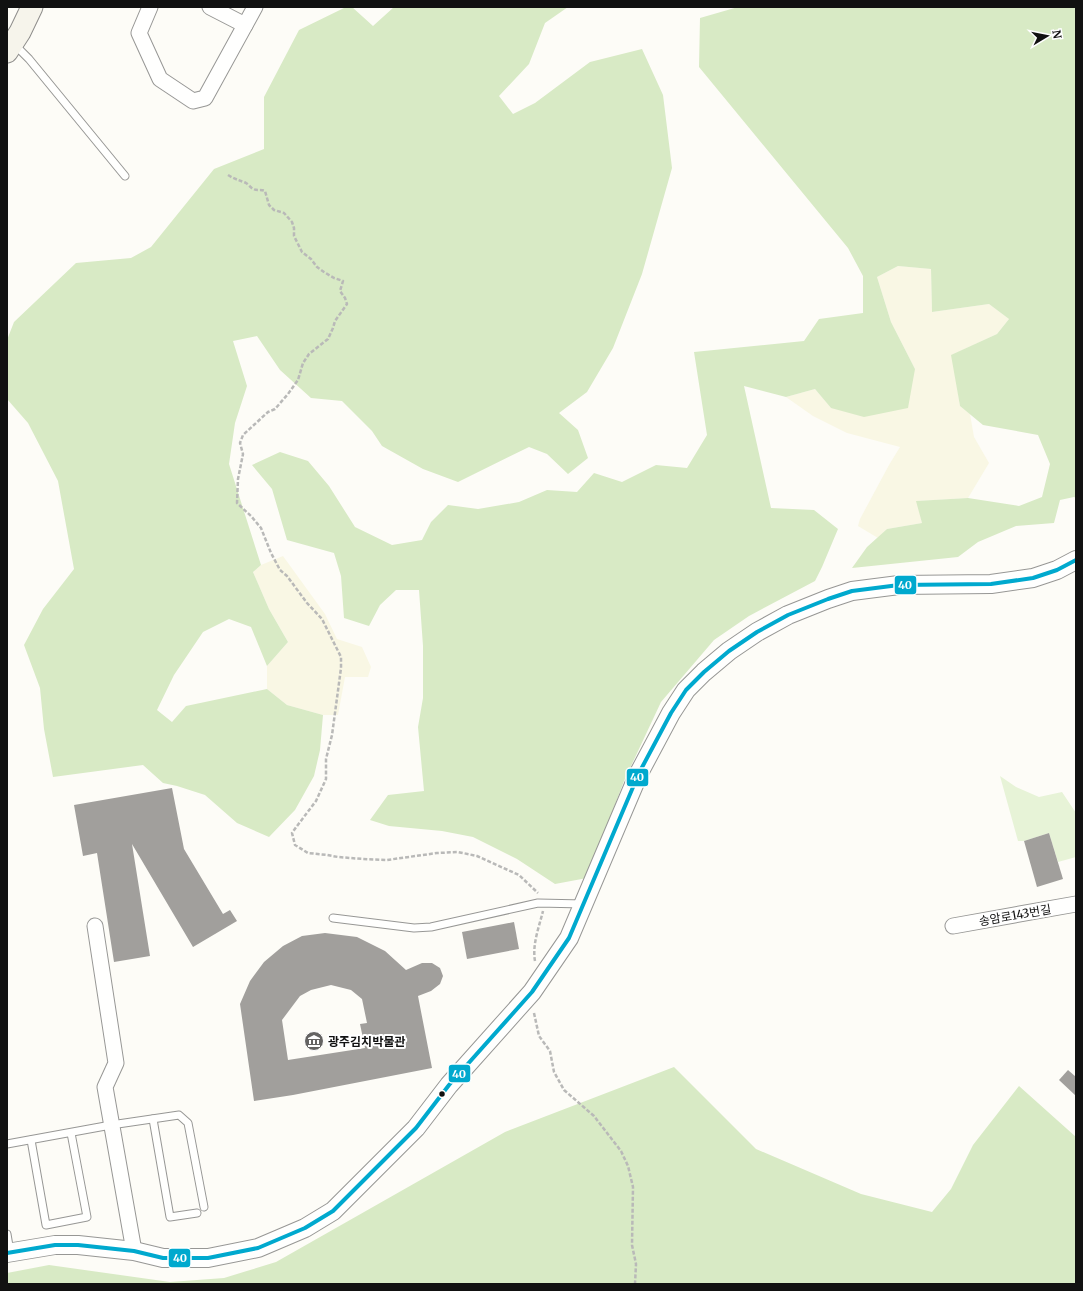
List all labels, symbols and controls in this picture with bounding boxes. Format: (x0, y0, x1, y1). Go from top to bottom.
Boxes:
north arrow (1027, 16, 1067, 56)
text: N (1049, 29, 1065, 40)
line badge: 40 (894, 575, 917, 595)
text: 40 (898, 578, 912, 592)
line badge: 40 (626, 768, 649, 787)
text: 40 (630, 770, 644, 784)
street label: 송암로143번길 (978, 901, 1052, 929)
museum icon: 광주김치박물관 (303, 1030, 325, 1052)
place label: 광주김치박물관 (328, 1034, 405, 1049)
line badge: 40 (448, 1064, 471, 1083)
text: 40 (452, 1067, 466, 1081)
unlabelled marker (437, 1089, 447, 1099)
line badge: 40 (168, 1248, 191, 1268)
text: 40 (173, 1251, 187, 1265)

